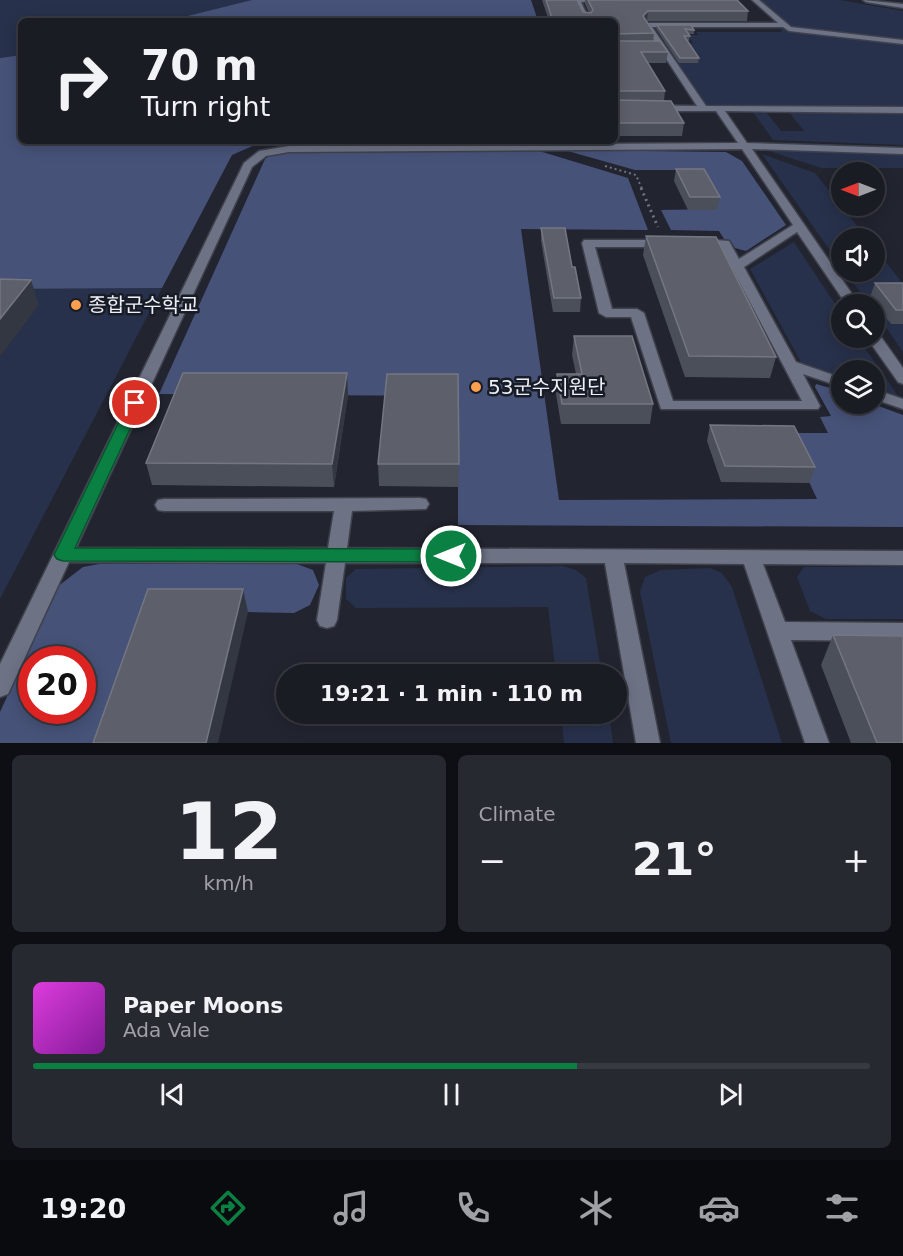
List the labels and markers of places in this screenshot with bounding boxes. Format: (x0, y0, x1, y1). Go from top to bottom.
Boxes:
place label: 종합군수학교 (88, 293, 198, 317)
marker: 종합군수학교 (69, 298, 83, 312)
place label: 53군수지원단 (488, 375, 605, 399)
pin (109, 377, 160, 428)
marker: 53군수지원단 (469, 380, 483, 394)

